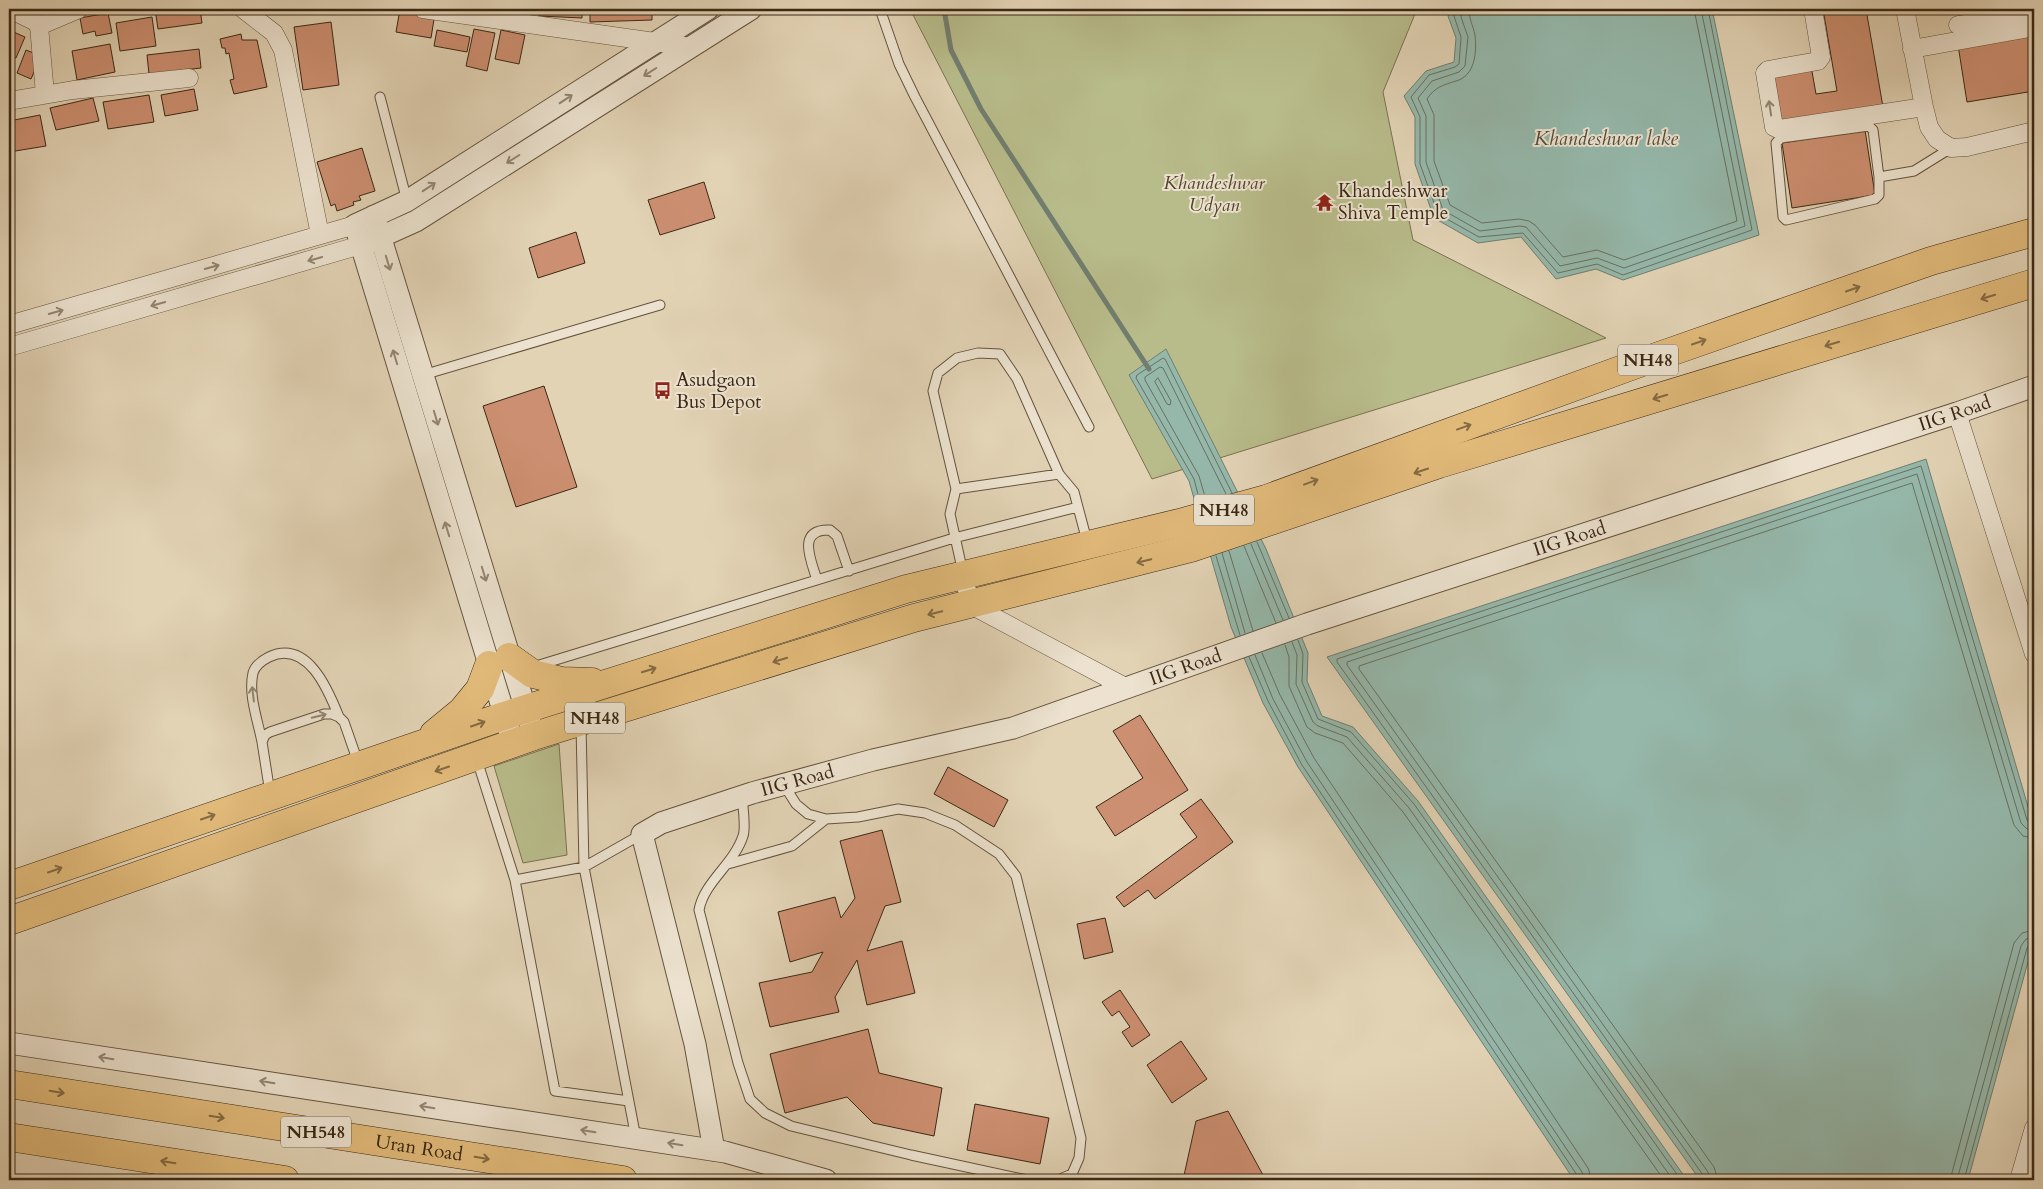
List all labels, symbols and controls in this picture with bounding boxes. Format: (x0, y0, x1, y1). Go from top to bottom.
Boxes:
one-way arrow (644, 67, 658, 77)
one-way arrow (559, 94, 573, 104)
one-way arrow (1765, 100, 1775, 116)
water label: Khandeshwar lake (1534, 125, 1678, 152)
one-way arrow (506, 154, 520, 165)
park label: Khandeshwar Udyan (1163, 170, 1265, 218)
place label: Khandeshwar Shiva Temple (1338, 178, 1448, 226)
one-way arrow (422, 182, 436, 192)
temple icon: Khandeshwar Shiva Temple (1314, 192, 1334, 212)
one-way arrow (307, 254, 323, 264)
one-way arrow (384, 255, 394, 271)
one-way arrow (203, 261, 219, 271)
one-way arrow (1844, 283, 1860, 293)
one-way arrow (1980, 292, 1996, 302)
one-way arrow (151, 300, 167, 309)
one-way arrow (47, 306, 63, 316)
one-way arrow (1691, 337, 1706, 346)
one-way arrow (1825, 340, 1841, 350)
road number: NH48 (1618, 344, 1678, 376)
one-way arrow (390, 350, 400, 366)
place label: Asudgaon Bus Depot (676, 367, 761, 415)
bus stop icon: Asudgaon Bus Depot (652, 381, 672, 401)
street label: IIG Road (1915, 389, 1994, 438)
one-way arrow (1653, 393, 1668, 402)
one-way arrow (431, 410, 441, 426)
one-way arrow (1456, 422, 1471, 431)
one-way arrow (1414, 467, 1430, 476)
one-way arrow (1303, 477, 1319, 486)
road number: NH48 (1194, 494, 1254, 526)
street label: IIG Road (1530, 515, 1609, 563)
one-way arrow (442, 522, 452, 538)
one-way arrow (1136, 556, 1152, 566)
one-way arrow (479, 565, 489, 581)
one-way arrow (928, 609, 944, 618)
street label: IIG Road (1146, 642, 1225, 692)
one-way arrow (772, 656, 788, 666)
one-way arrow (641, 664, 657, 674)
one-way arrow (248, 687, 258, 703)
road number: NH48 (565, 702, 625, 734)
one-way arrow (310, 711, 326, 720)
one-way arrow (470, 719, 486, 729)
street label: IIG Road (758, 758, 837, 803)
one-way arrow (435, 765, 450, 774)
one-way arrow (200, 812, 216, 821)
one-way arrow (47, 865, 62, 874)
one-way arrow (99, 1052, 115, 1062)
one-way arrow (259, 1077, 275, 1087)
one-way arrow (49, 1087, 65, 1097)
one-way arrow (420, 1101, 436, 1111)
one-way arrow (209, 1112, 225, 1122)
road number: NH548 (281, 1116, 351, 1148)
one-way arrow (580, 1126, 596, 1136)
street label: Uran Road (373, 1128, 465, 1168)
one-way arrow (667, 1139, 683, 1149)
one-way arrow (473, 1154, 489, 1164)
one-way arrow (160, 1157, 176, 1167)

